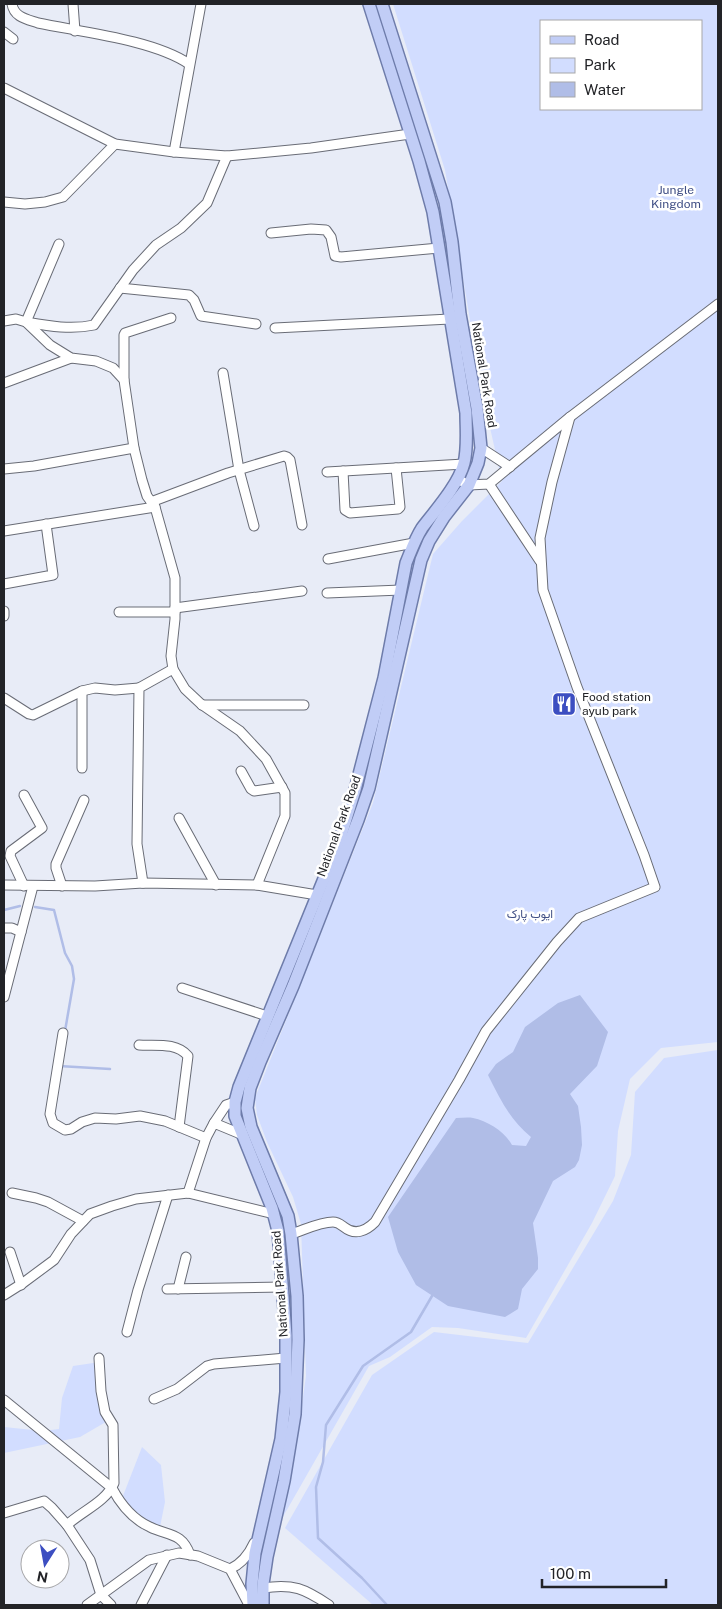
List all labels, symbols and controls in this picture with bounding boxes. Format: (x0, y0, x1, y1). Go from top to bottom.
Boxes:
legend (540, 20, 702, 110)
text: Road (584, 31, 620, 48)
text: Park (584, 56, 616, 73)
text: Water (584, 81, 626, 98)
park label: Jungle Kingdom (651, 183, 701, 211)
street label: National Park Road (469, 321, 499, 429)
place label: Food station ayub park (582, 690, 651, 718)
restaurant icon: Food station ayub park (551, 691, 577, 717)
street label: National Park Road (314, 773, 364, 879)
park label: ایوب پارک (507, 907, 553, 922)
street label: National Park Road (269, 1230, 291, 1338)
north arrow (20, 1539, 70, 1589)
scale bar (542, 1556, 666, 1588)
text: 100 m (550, 1565, 591, 1582)
text: N (36, 1568, 49, 1586)

